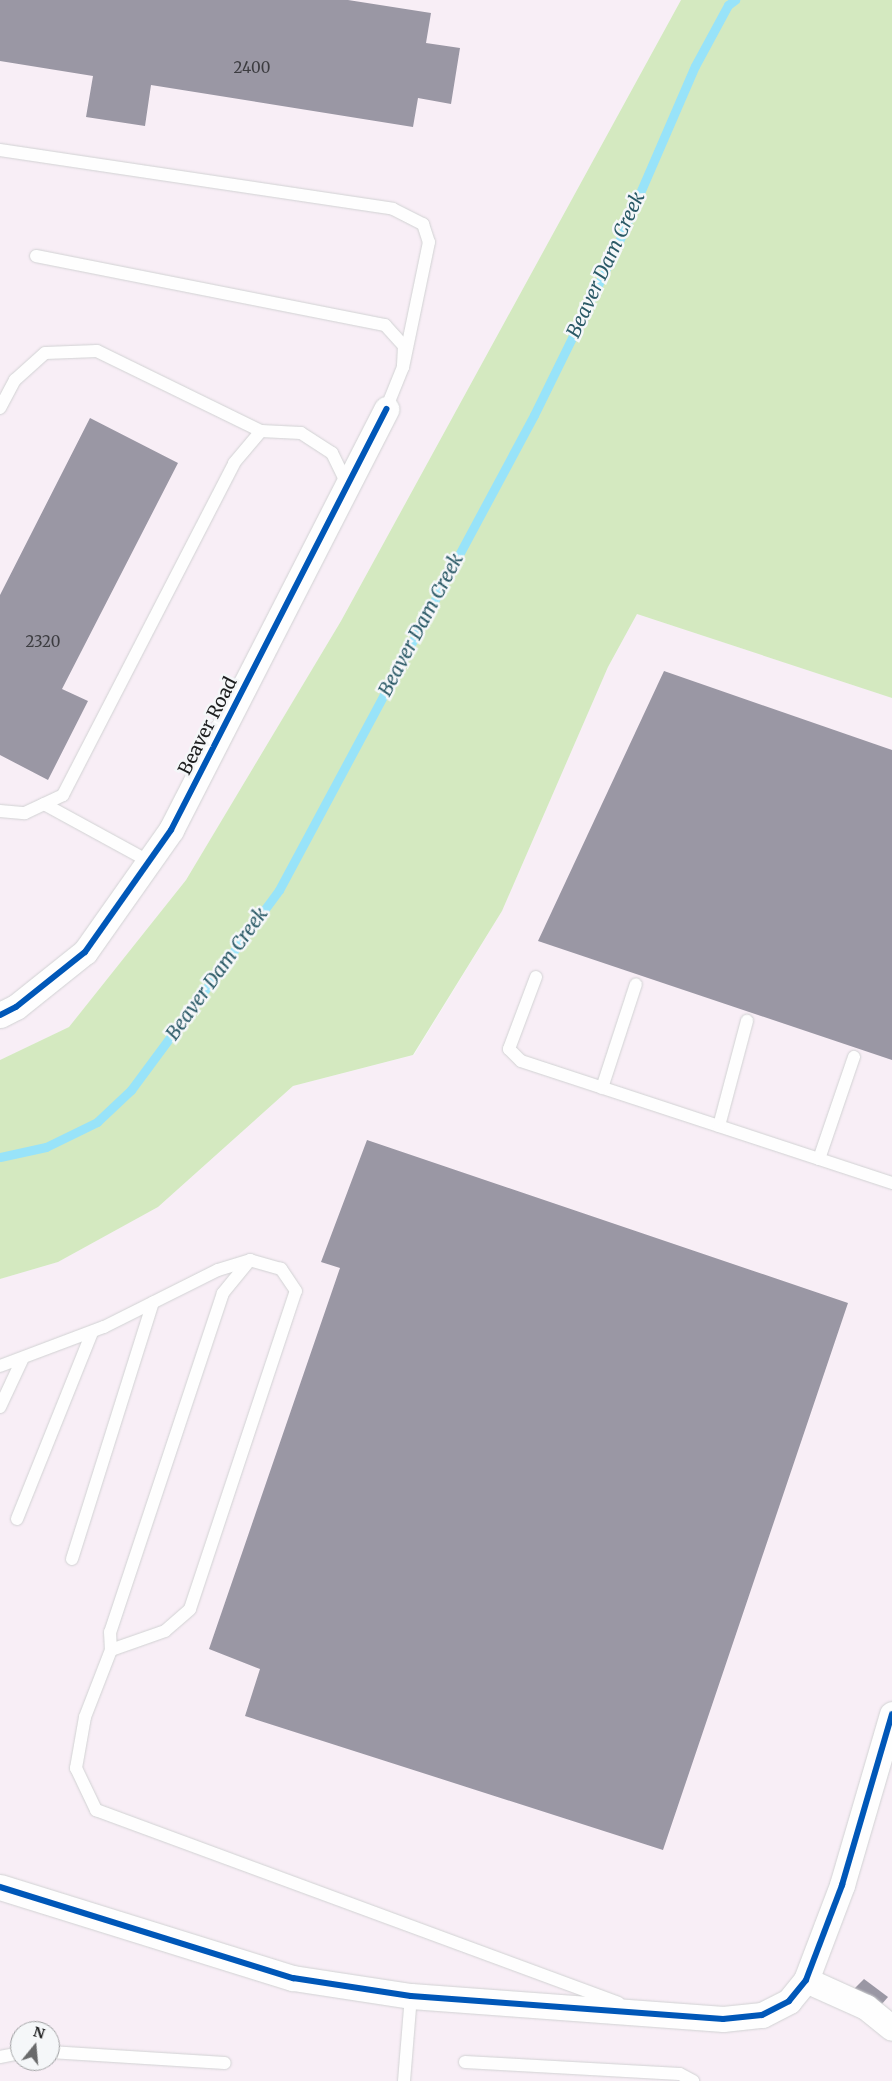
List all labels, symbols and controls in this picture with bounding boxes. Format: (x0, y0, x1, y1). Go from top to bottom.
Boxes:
house number: 2400 (234, 59, 270, 77)
water label: Beaver Dam Creek (562, 189, 650, 341)
water label: Beaver Dam Creek (374, 550, 468, 700)
house number: 2320 (26, 633, 60, 651)
street label: Beaver Road (174, 673, 242, 779)
water label: Beaver Dam Creek (161, 903, 273, 1045)
north arrow (10, 2021, 60, 2071)
text: N (31, 2022, 47, 2043)

